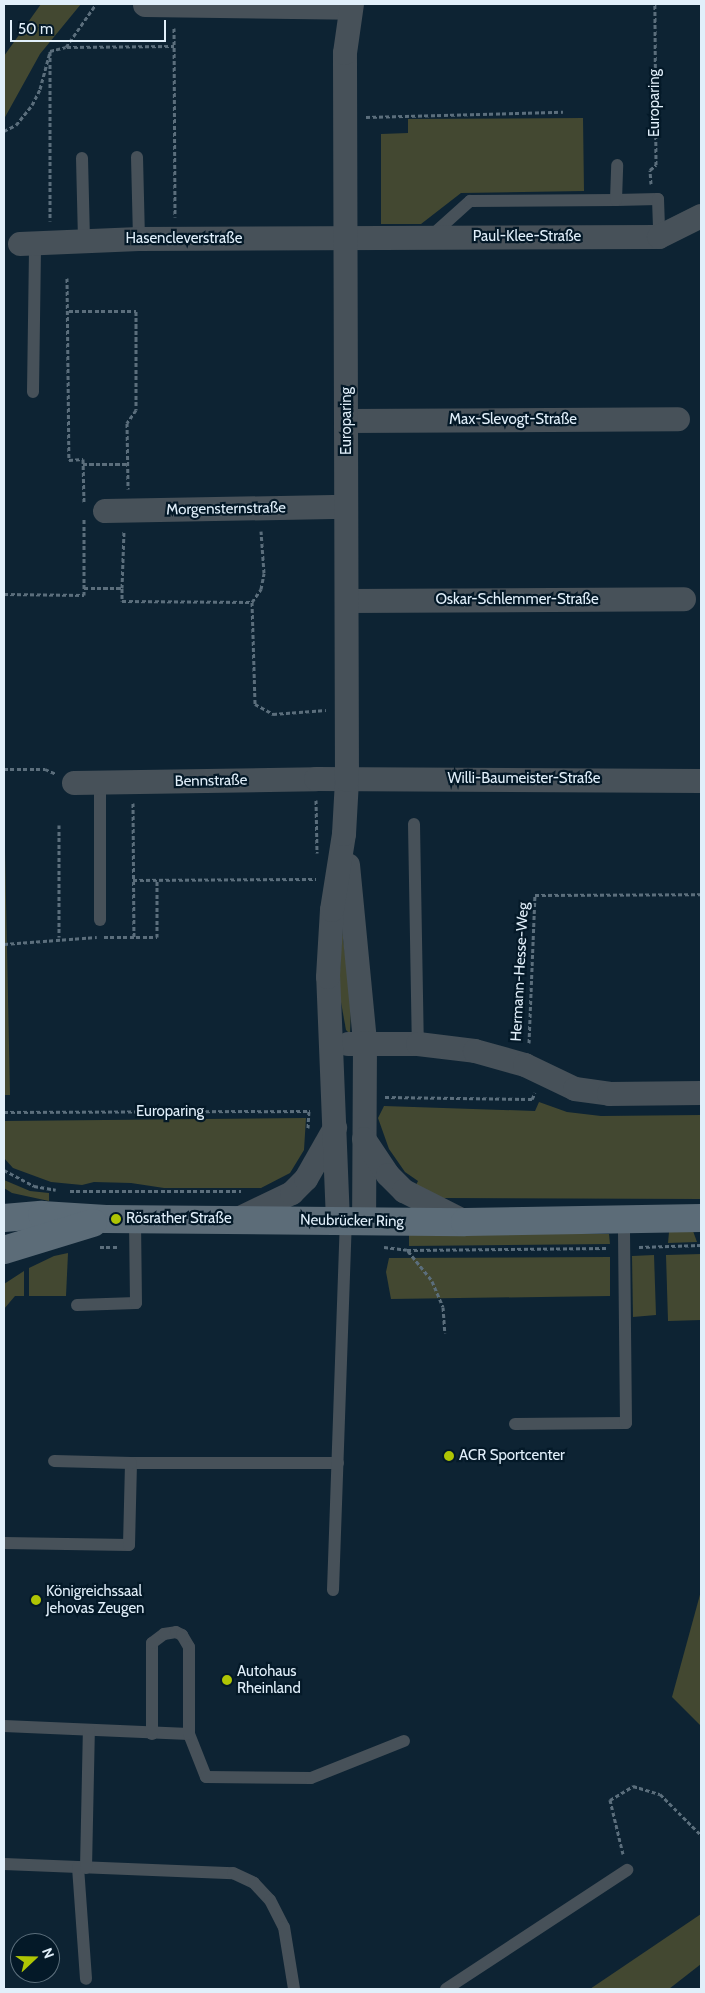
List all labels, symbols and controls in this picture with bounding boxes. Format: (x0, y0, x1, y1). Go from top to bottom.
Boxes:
scale bar (12, 10, 169, 42)
text: 50 m (18, 20, 53, 38)
street label: Europaring (646, 69, 664, 137)
street label: Paul-Klee-Straße (473, 228, 581, 246)
street label: Hasencleverstraße (126, 230, 242, 248)
street label: Europaring (338, 387, 356, 455)
street label: Max-Slevogt-Straße (449, 411, 577, 429)
street label: Morgensternstraße (166, 499, 286, 519)
street label: Oskar-Schlemmer-Straße (435, 591, 599, 609)
street label: Willi-Baumeister-Straße (447, 770, 601, 788)
street label: Bennstraße (174, 771, 248, 791)
street label: Hermann-Hesse-Weg (507, 902, 533, 1042)
street label: Europaring (136, 1103, 204, 1121)
place label: Rösrather Straße (126, 1210, 232, 1228)
street label: Neubrücker Ring (300, 1211, 404, 1231)
marker: Rösrather Straße (110, 1213, 122, 1225)
place label: ACR Sportcenter (459, 1447, 565, 1465)
marker: ACR Sportcenter (443, 1450, 455, 1462)
place label: Königreichssaal Jehovas Zeugen (46, 1582, 144, 1617)
marker: Königreichssaal Jehovas Zeugen (30, 1594, 42, 1606)
place label: Autohaus Rheinland (237, 1662, 301, 1697)
marker: Autohaus Rheinland (221, 1674, 233, 1686)
north arrow (10, 1933, 60, 1983)
text: N (38, 1945, 58, 1961)

